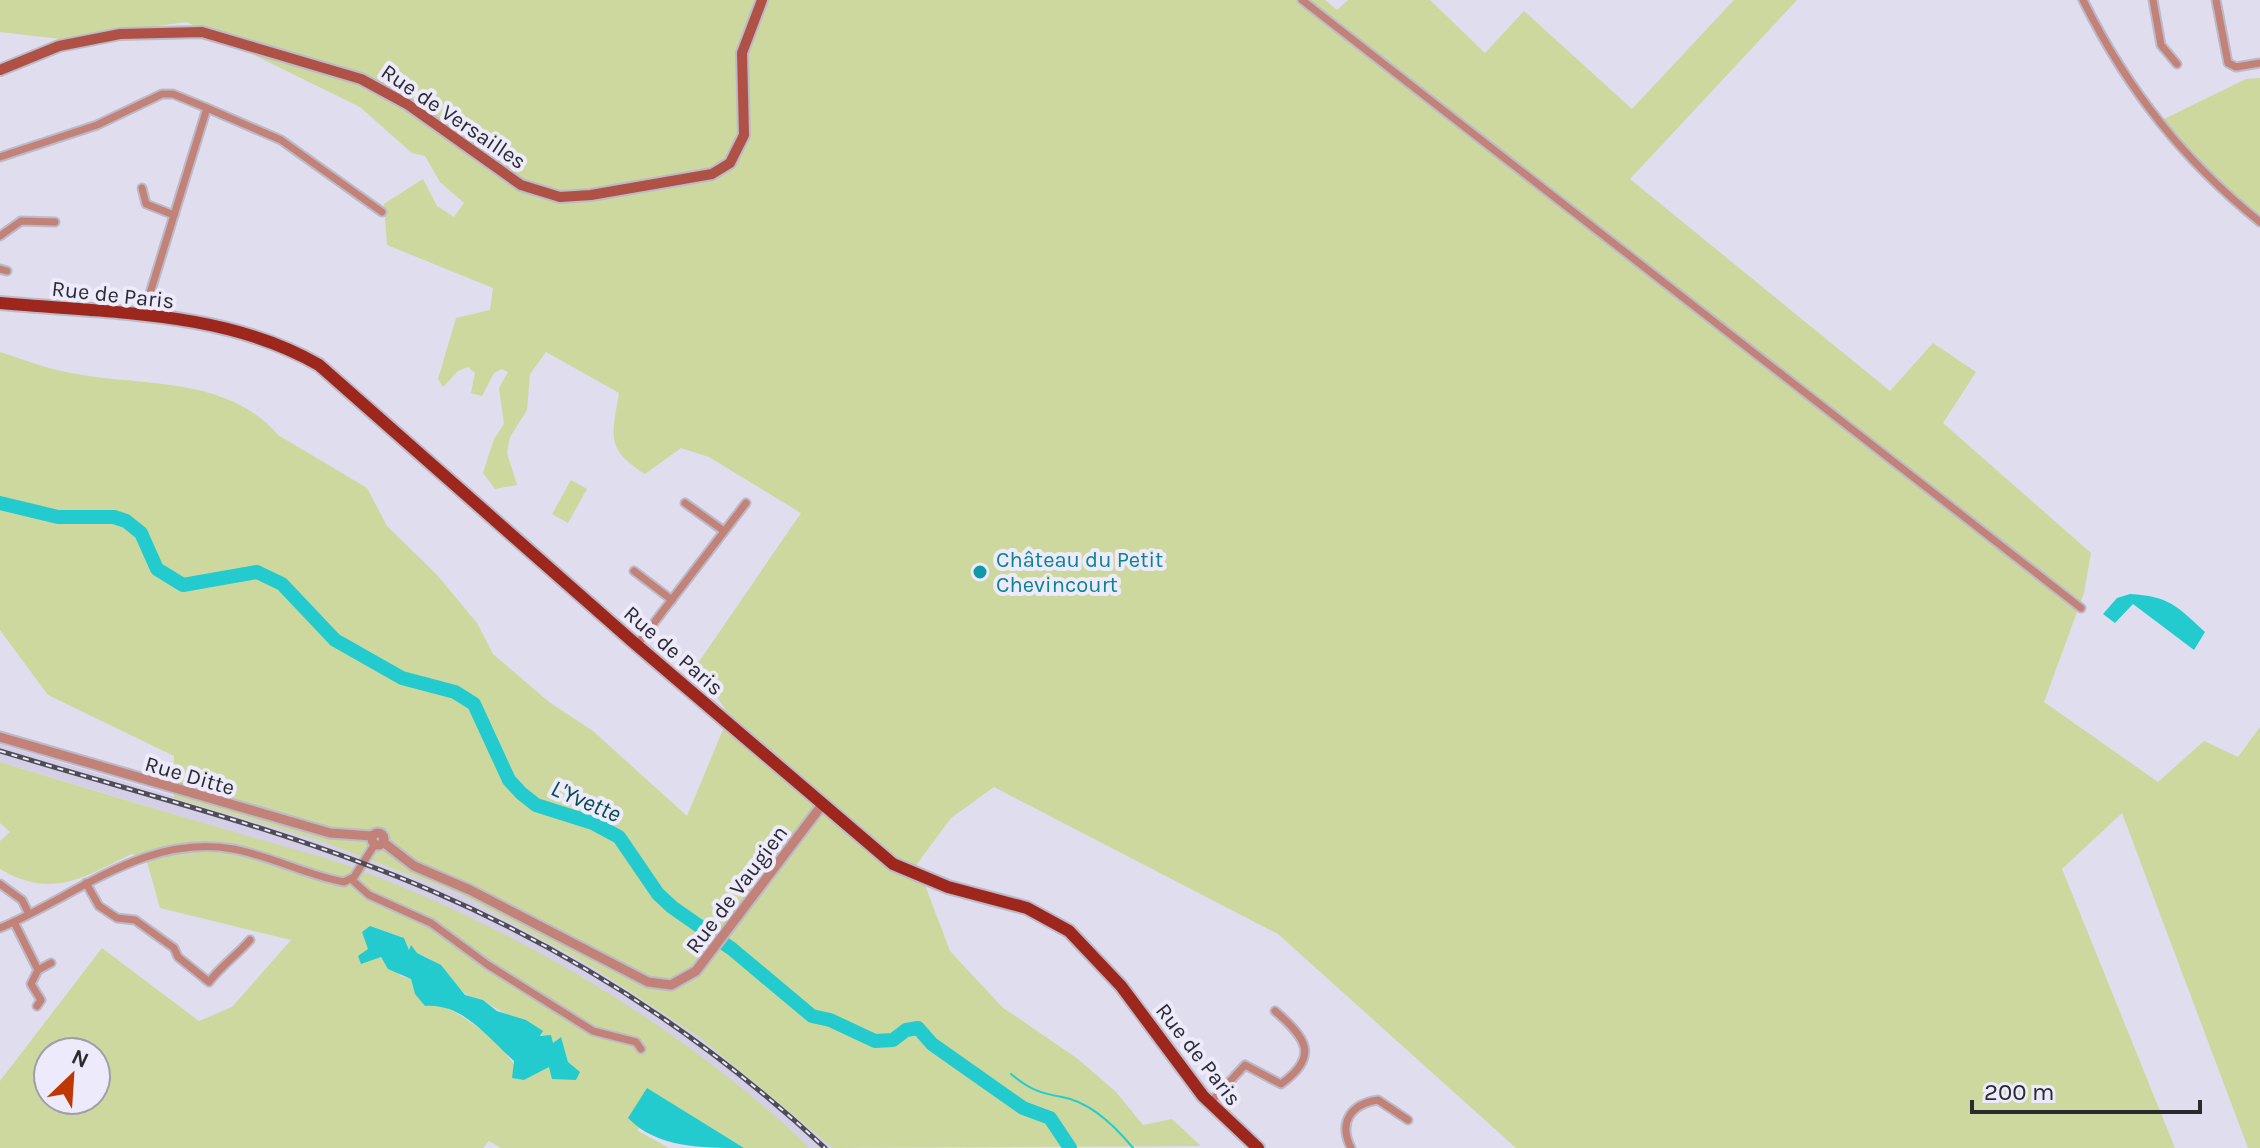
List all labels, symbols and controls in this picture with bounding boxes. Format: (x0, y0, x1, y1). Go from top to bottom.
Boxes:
street label: Rue de Versailles (376, 59, 531, 175)
street label: Rue de Paris (50, 276, 176, 314)
place label: Château du Petit Chevincourt (996, 547, 1163, 598)
marker: Château du Petit Chevincourt (971, 563, 989, 581)
street label: Rue de Paris (618, 601, 728, 701)
street label: Rue Ditte (142, 751, 238, 801)
water label: L'Yvette (547, 774, 625, 828)
street label: Rue de Vaugien (680, 820, 793, 959)
street label: Rue de Paris (1150, 998, 1246, 1111)
north arrow (32, 1036, 112, 1116)
text: N (67, 1044, 93, 1074)
scale bar (1972, 1064, 2200, 1114)
text: 200 m (1984, 1078, 2055, 1106)

